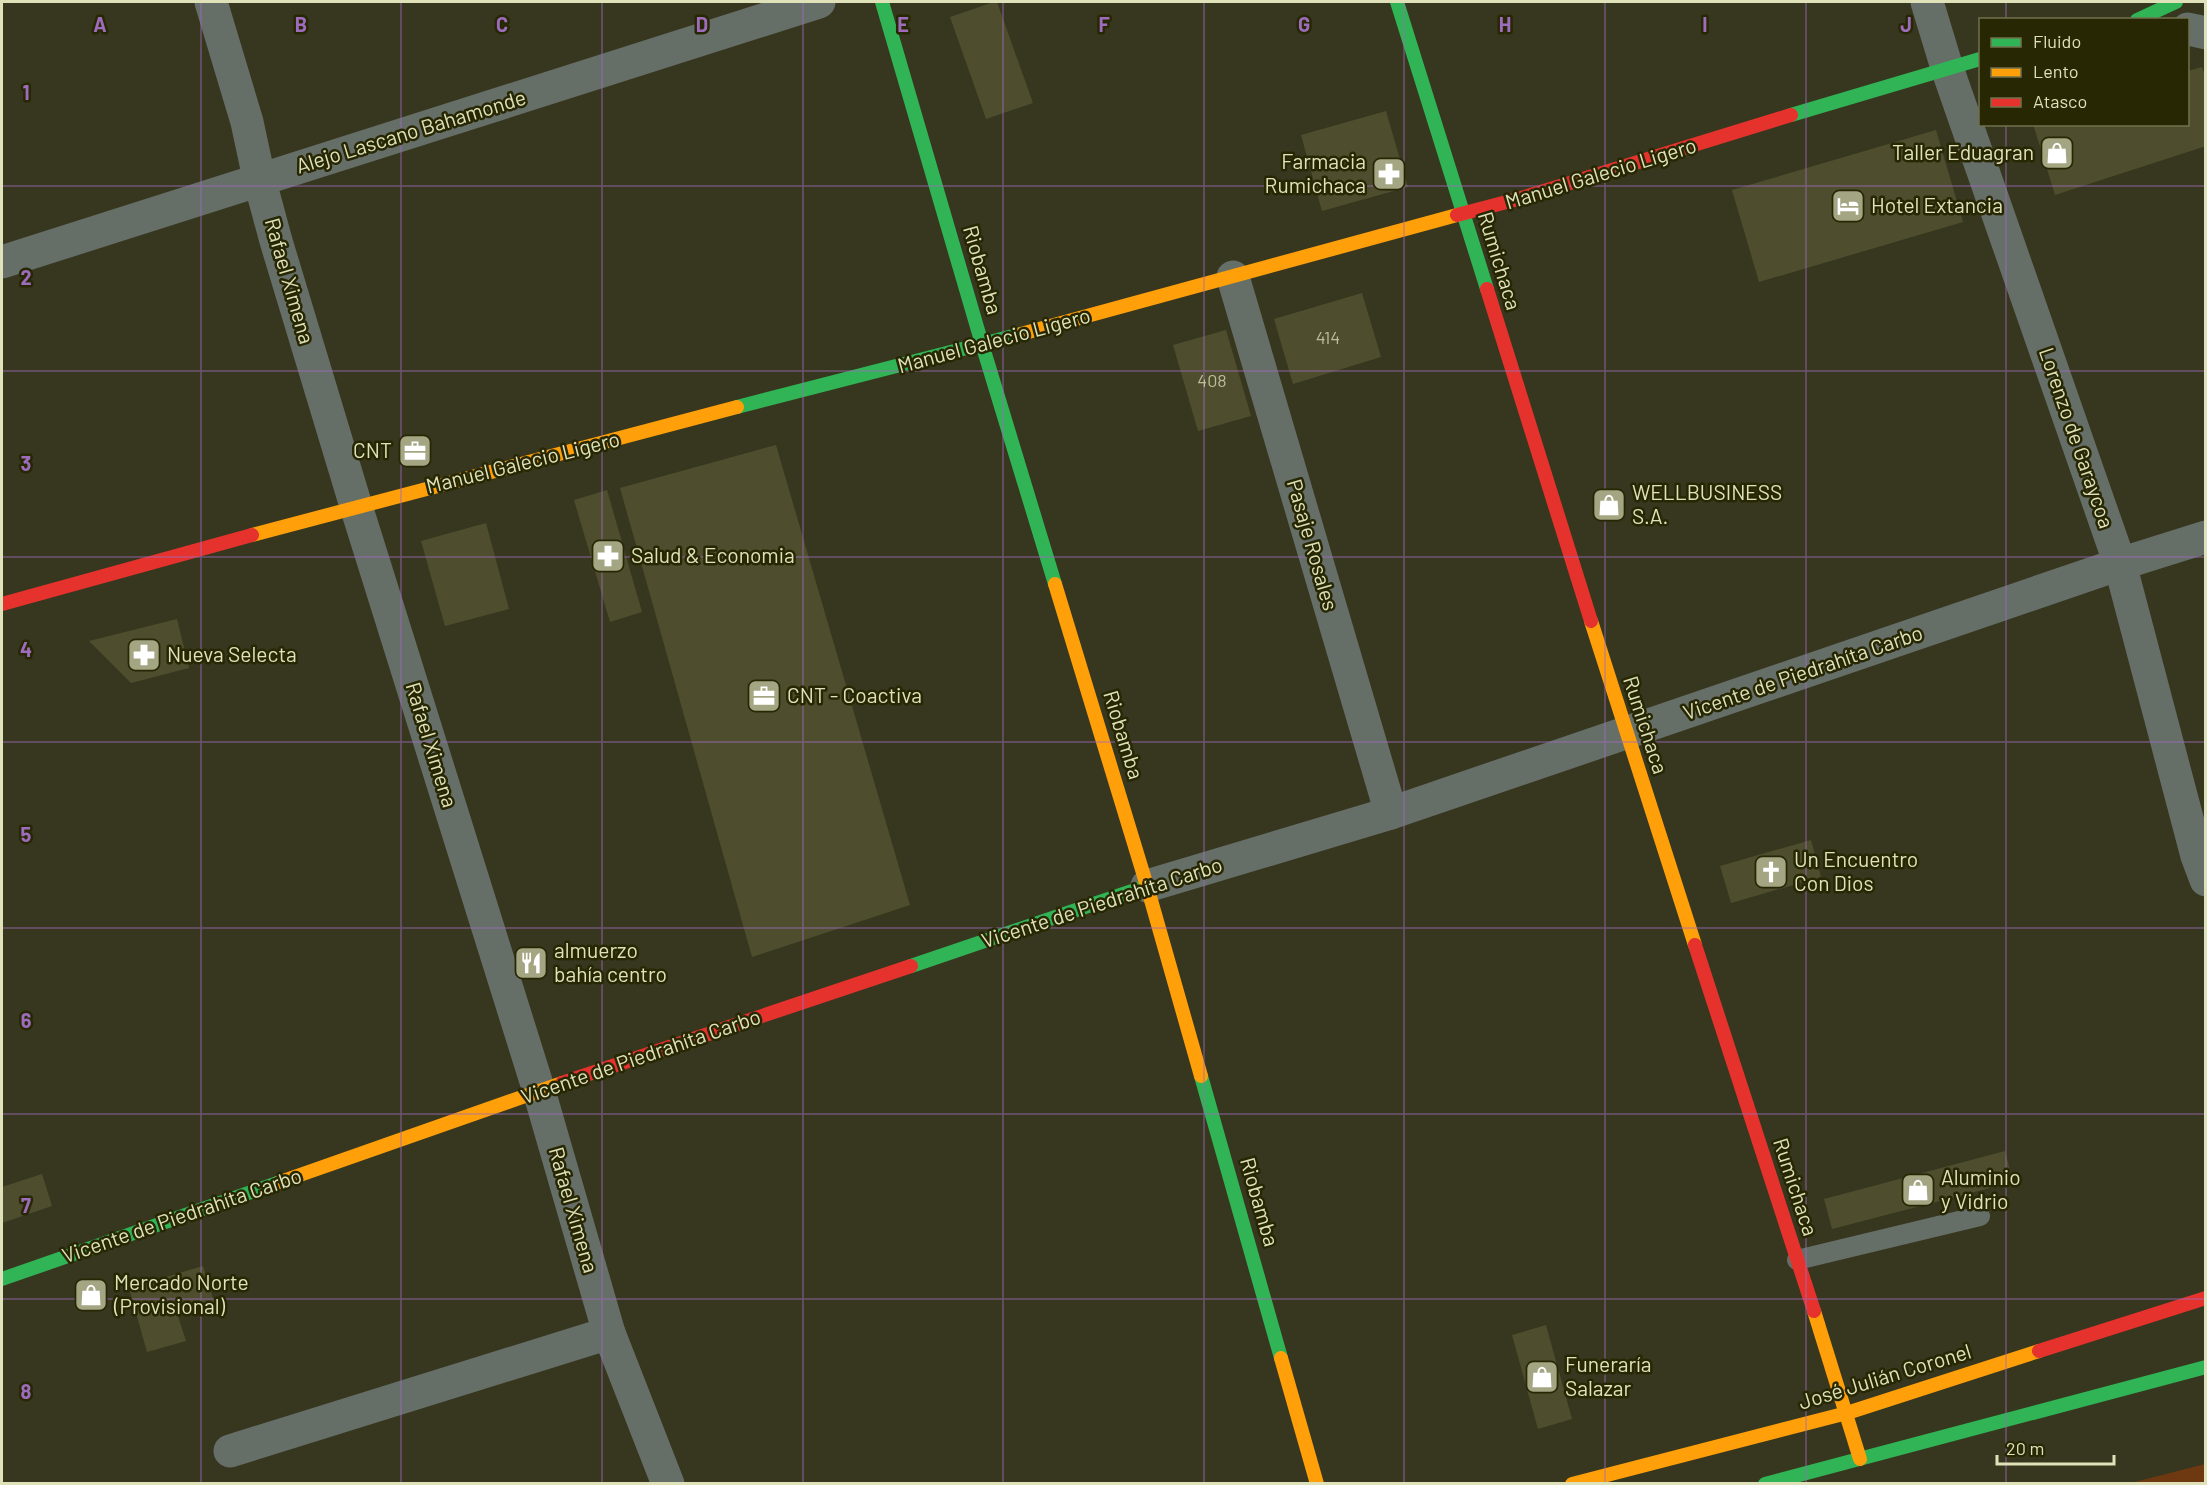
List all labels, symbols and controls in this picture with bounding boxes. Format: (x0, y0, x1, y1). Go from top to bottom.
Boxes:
text: A (93, 12, 107, 36)
text: B (295, 12, 307, 36)
text: C (496, 12, 508, 36)
text: D (696, 12, 708, 36)
text: E (897, 12, 909, 36)
text: F (1098, 12, 1110, 36)
text: G (1298, 12, 1310, 36)
text: H (1499, 12, 1511, 36)
text: I (1702, 12, 1708, 36)
text: J (1900, 12, 1912, 36)
legend (1979, 18, 2189, 126)
text: Fluido (2033, 30, 2081, 52)
text: Lento (2033, 60, 2079, 82)
text: 1 (22, 80, 30, 104)
street label: Alejo Lascano Bahamonde (293, 84, 529, 177)
text: Atasco (2033, 90, 2087, 112)
street label: Manuel Galecio Ligero (1502, 132, 1699, 214)
shop icon: Taller Eduagran (2039, 135, 2075, 171)
place label: Taller Eduagran (1892, 139, 2034, 164)
place label: Farmacia Rumichaca (1265, 148, 1366, 197)
pharmacy icon: Farmacia Rumichaca (1371, 156, 1407, 192)
hotel icon: Hotel Extancia (1830, 188, 1866, 224)
place label: Hotel Extancia (1871, 192, 2003, 217)
street label: Rumichaca (1474, 208, 1527, 313)
street label: Rafael Ximena (261, 215, 320, 346)
street label: Riobamba (959, 222, 1008, 317)
text: 2 (20, 265, 32, 289)
street label: Manuel Galecio Ligero (894, 302, 1093, 377)
house number: 414 (1316, 326, 1340, 348)
street label: Lorenzo de Garaycoa (2035, 344, 2120, 531)
house number: 408 (1197, 369, 1227, 391)
street label: Manuel Galecio Ligero (423, 425, 622, 498)
office icon: CNT (397, 433, 433, 469)
place label: CNT (353, 437, 392, 462)
text: 3 (21, 451, 31, 475)
street label: Pasaje Rosales (1283, 476, 1344, 613)
place label: WELLBUSINESS S.A. (1632, 479, 1782, 528)
shop icon: WELLBUSINESS S.A. (1591, 487, 1627, 523)
pharmacy icon: Salud & Economia (590, 538, 626, 574)
place label: Salud & Economia (631, 542, 795, 567)
street label: Vicente de Piedrahíta Carbo (1680, 619, 1926, 724)
text: 4 (20, 637, 32, 661)
pharmacy icon: Nueva Selecta (126, 637, 162, 673)
place label: Nueva Selecta (167, 641, 297, 666)
street label: Rumichaca (1619, 672, 1674, 777)
office icon: CNT - Coactiva (746, 678, 782, 714)
street label: Rafael Ximena (402, 679, 463, 810)
place label: CNT - Coactiva (787, 682, 922, 707)
street label: Riobamba (1099, 687, 1150, 782)
text: 5 (21, 822, 32, 846)
place label: Un Encuentro Con Dios (1794, 846, 1918, 895)
street label: Vicente de Piedrahíta Carbo (978, 851, 1225, 952)
church icon: Un Encuentro Con Dios (1753, 854, 1789, 890)
place label: almuerzo bahía centro (554, 937, 667, 986)
restaurant icon: almuerzo bahía centro (513, 945, 549, 981)
street label: Vicente de Piedrahíta Carbo (518, 1003, 764, 1108)
text: 6 (21, 1008, 32, 1032)
street label: Rumichaca (1769, 1134, 1824, 1239)
street label: Rafael Ximena (545, 1144, 604, 1275)
street label: Riobamba (1236, 1154, 1285, 1249)
street label: Vicente de Piedrahíta Carbo (59, 1162, 305, 1267)
place label: Aluminio y Vidrio (1941, 1164, 2021, 1213)
shop icon: Aluminio y Vidrio (1900, 1172, 1936, 1208)
text: 7 (21, 1193, 31, 1217)
place label: Mercado Norte (Provisional) (113, 1269, 249, 1318)
shop icon: Mercado Norte (Provisional) (73, 1277, 109, 1313)
street label: José Julián Coronel (1795, 1337, 1974, 1414)
place label: Funeraría Salazar (1565, 1351, 1651, 1400)
shop icon: Funeraría Salazar (1524, 1359, 1560, 1395)
text: 8 (21, 1379, 32, 1403)
scale bar (1997, 1428, 2114, 1466)
text: 20 m (2006, 1437, 2044, 1459)

